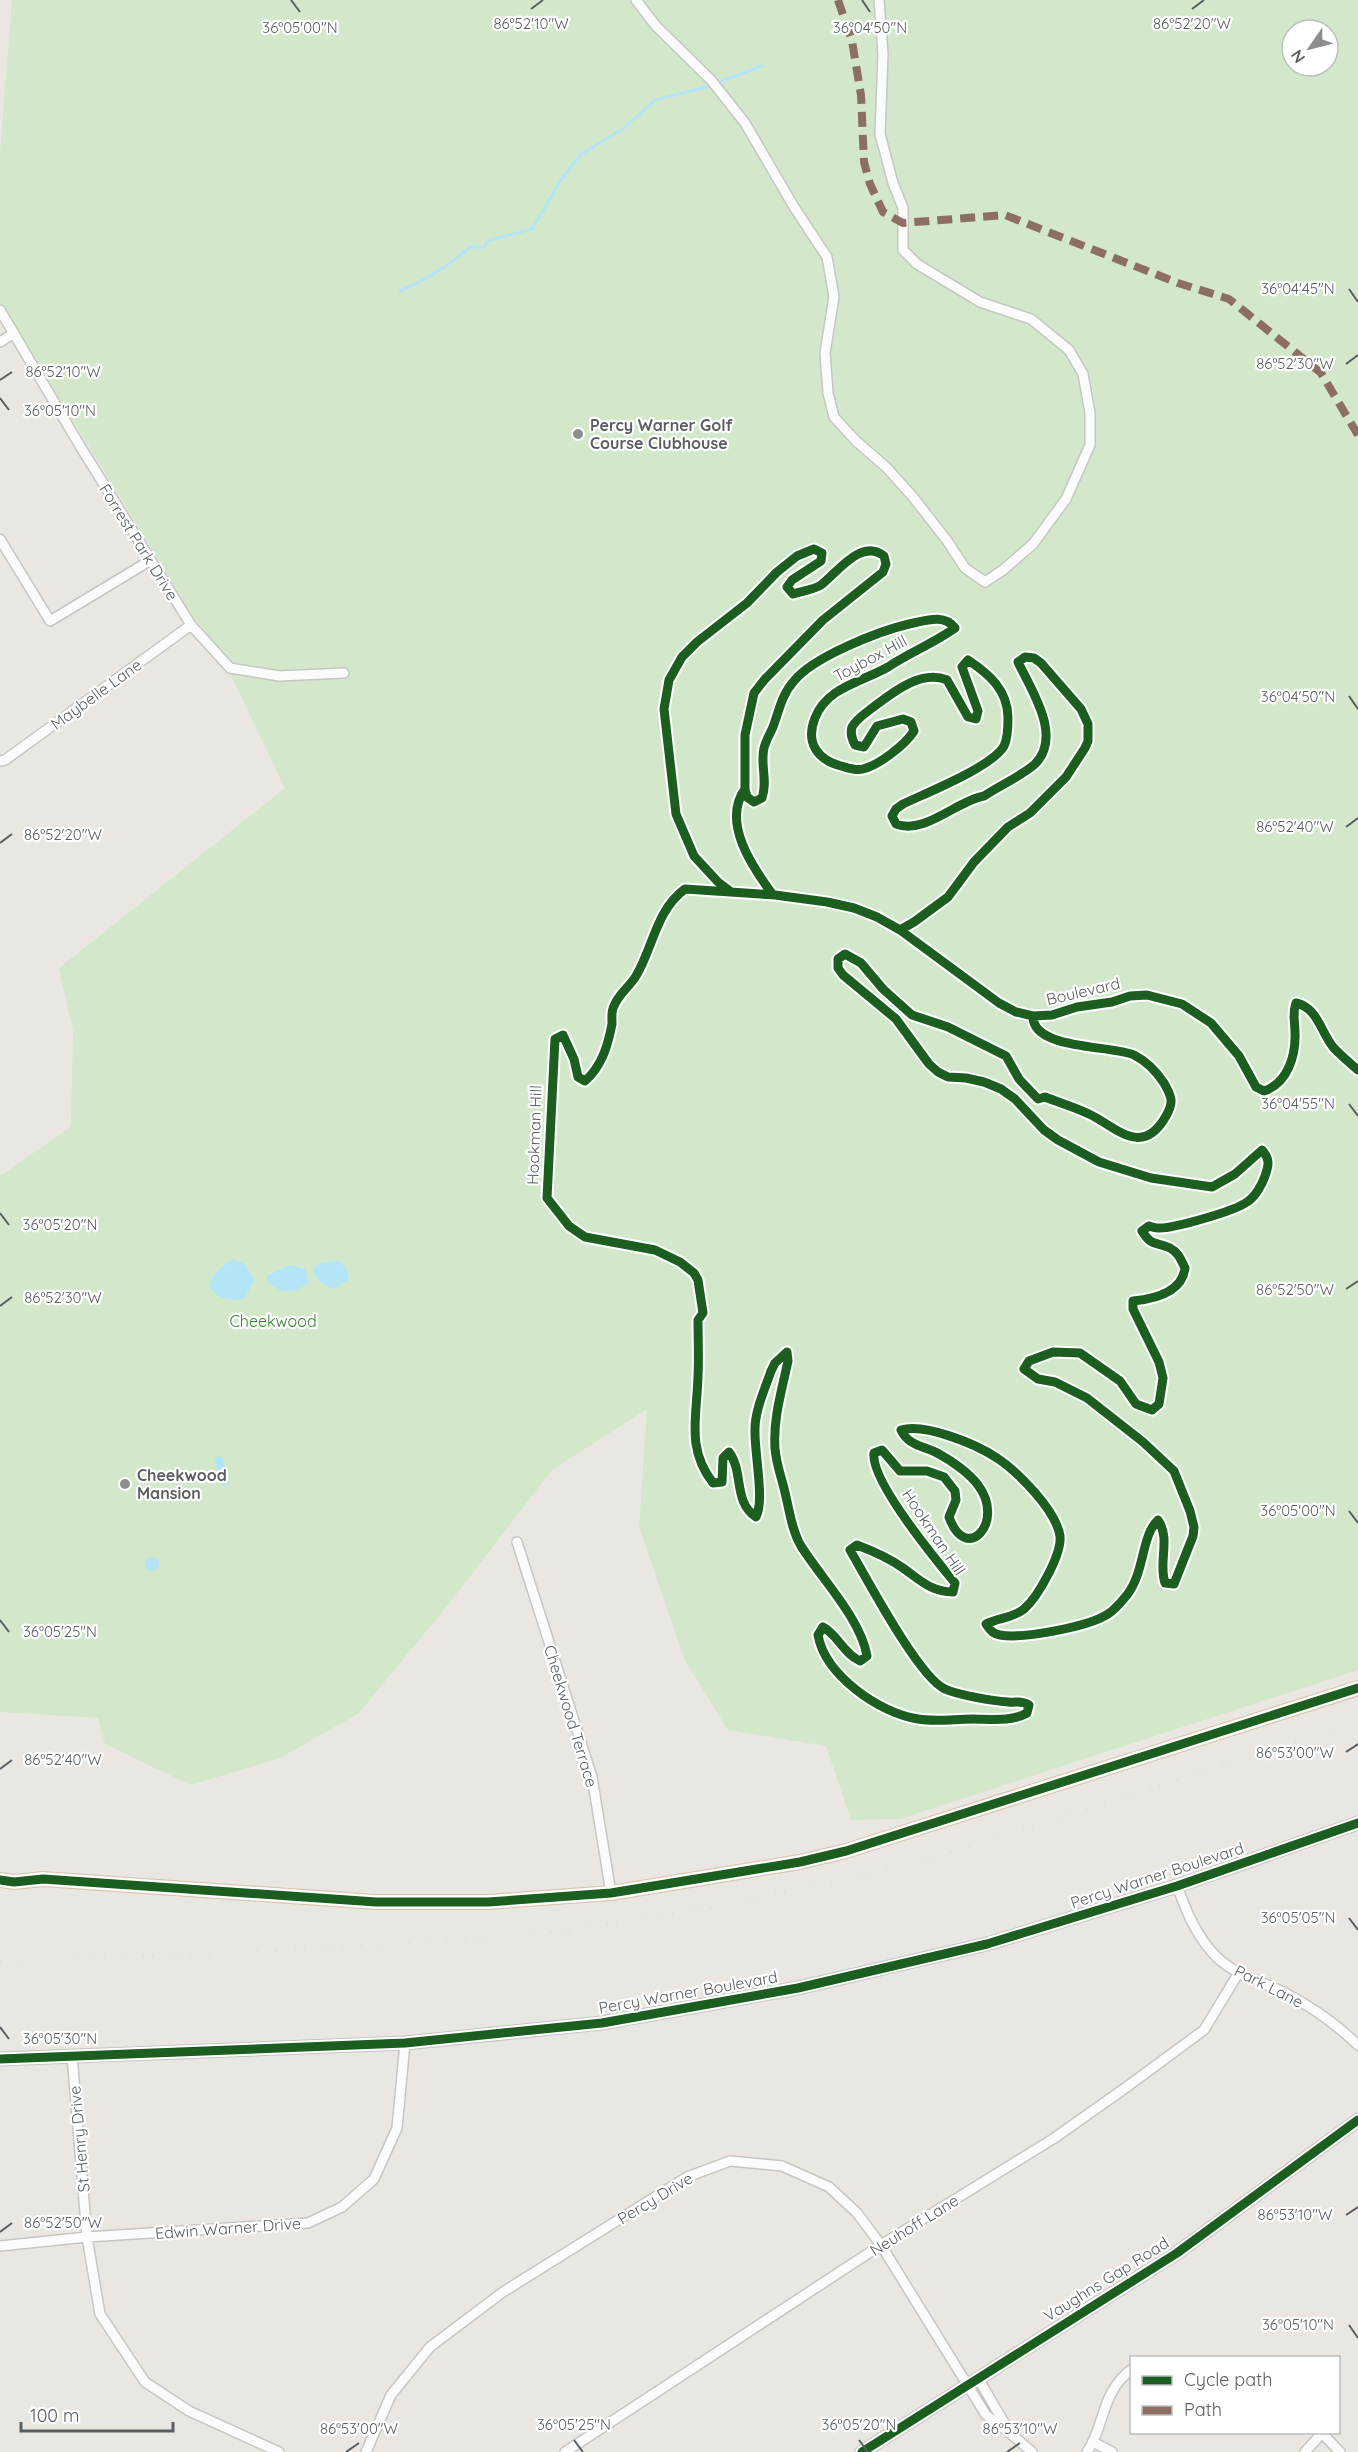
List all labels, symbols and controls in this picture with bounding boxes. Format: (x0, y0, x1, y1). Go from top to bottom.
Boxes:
text: 86°52'10"W (493, 14, 569, 33)
text: 86°52'20"W (1153, 14, 1232, 33)
text: 36°05'00"N (262, 18, 338, 37)
text: 36°04'50"N (833, 18, 907, 37)
north arrow (1280, 18, 1340, 78)
text: N (1286, 46, 1309, 67)
text: 36°04'45"N (1261, 279, 1335, 298)
text: 86°52'30"W (1256, 354, 1334, 373)
text: 86°52'10"W (25, 362, 101, 381)
text: 36°05'10"N (24, 401, 96, 420)
place label: Percy Warner Golf Course Clubhouse (590, 415, 732, 453)
marker: Percy Warner Golf Course Clubhouse (571, 427, 585, 441)
street label: Forrest Park Drive (95, 480, 183, 604)
street label: Toybox Hill (830, 630, 910, 686)
street label: Maybelle Lane (46, 654, 146, 734)
text: 36°04'50"N (1261, 687, 1335, 706)
text: 86°52'40"W (1256, 817, 1334, 836)
text: 86°52'20"W (24, 825, 103, 844)
street label: Boulevard (1044, 973, 1122, 1009)
street label: Hookman Hill (522, 1085, 546, 1185)
text: 36°04'55"N (1261, 1094, 1335, 1113)
text: 36°05'20"N (23, 1215, 97, 1234)
text: 86°52'50"W (1256, 1280, 1334, 1299)
text: 86°52'30"W (24, 1288, 102, 1307)
park label: Cheekwood (229, 1311, 317, 1331)
place label: Cheekwood Mansion (137, 1465, 227, 1503)
marker: Cheekwood Mansion (118, 1477, 132, 1491)
street label: Hookman Hill (898, 1485, 970, 1579)
text: 36°05'00"N (1260, 1501, 1336, 1520)
text: 36°05'25"N (23, 1622, 97, 1641)
street label: Cheekwood Terrace (540, 1643, 602, 1789)
text: 86°53'00"W (1256, 1743, 1335, 1762)
text: 86°52'40"W (24, 1750, 102, 1769)
street label: Percy Warner Boulevard (1068, 1837, 1246, 1913)
text: 36°05'05"N (1261, 1908, 1335, 1927)
street label: Park Lane (1231, 1960, 1307, 2012)
street label: Percy Warner Boulevard (597, 1966, 779, 2018)
text: 36°05'30"N (23, 2029, 97, 2048)
street label: St Henry Drive (64, 2085, 94, 2193)
street label: Percy Drive (614, 2168, 696, 2228)
street label: Neuhoff Lane (866, 2190, 962, 2260)
text: 86°53'10"W (1258, 2205, 1333, 2224)
text: 86°52'50"W (24, 2213, 102, 2232)
street label: Edwin Warner Drive (154, 2213, 302, 2243)
street label: Vaughns Gap Road (1040, 2232, 1172, 2326)
text: 36°05'10"N (1262, 2315, 1334, 2334)
legend (1130, 2356, 1340, 2434)
text: Cycle path (1184, 2368, 1272, 2391)
scale bar (21, 2395, 172, 2433)
text: Path (1184, 2398, 1222, 2421)
text: 100 m (30, 2404, 79, 2427)
text: 36°05'25"N (537, 2415, 611, 2434)
text: 36°05'20"N (822, 2415, 896, 2434)
text: 86°53'00"W (320, 2419, 399, 2438)
text: 86°53'10"W (983, 2419, 1058, 2438)

